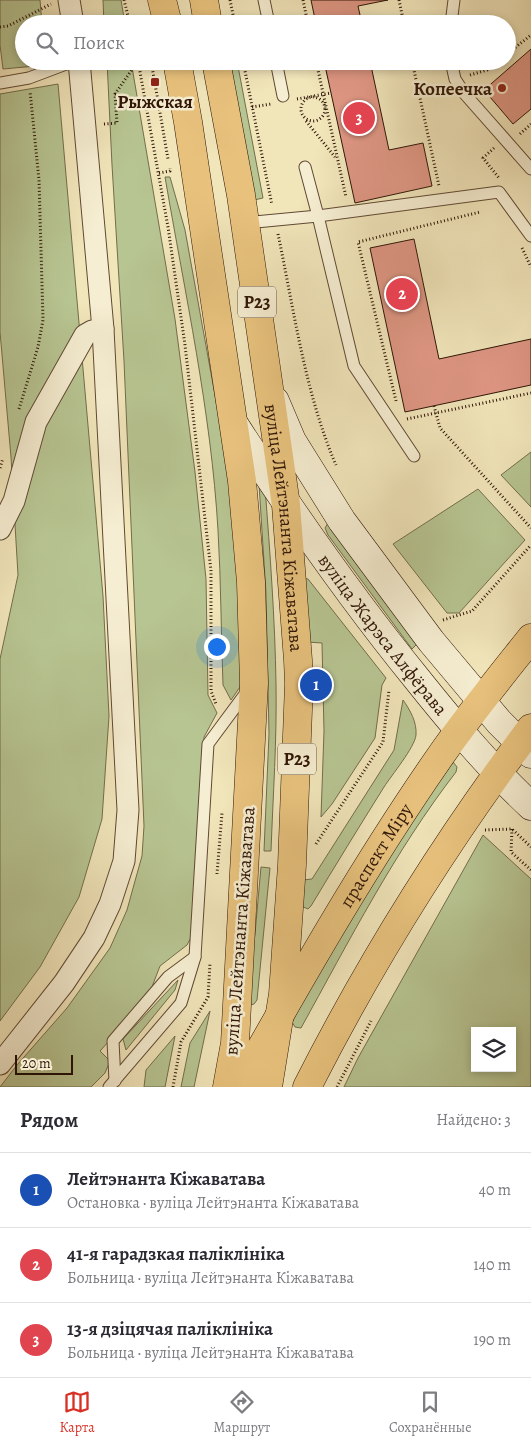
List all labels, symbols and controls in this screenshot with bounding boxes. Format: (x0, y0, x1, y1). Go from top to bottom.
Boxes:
search box (15, 15, 516, 70)
icon: search (33, 29, 61, 57)
text: Поиск (73, 30, 125, 56)
marker: Рыжская (149, 76, 161, 88)
place label: Копеечка (413, 76, 493, 102)
marker: Копеечка (496, 82, 508, 94)
place label: Рыжская (117, 89, 193, 115)
pin: 3 (343, 99, 375, 137)
pin: 2 (386, 275, 418, 313)
road number: Р23 (238, 286, 276, 318)
street label: вуліца Лейтэнанта Кіжаватава (257, 402, 309, 653)
street label: вуліца Жарэса Алфёрава (312, 549, 454, 722)
your location (204, 634, 230, 660)
pin: 1 (300, 666, 332, 704)
road number: Р23 (278, 744, 316, 774)
street label: праспект Міру (334, 798, 419, 913)
street label: вуліца Лейтэнанта Кіжаватава (218, 806, 262, 1056)
map controls (471, 1027, 516, 1072)
button: layers (471, 1027, 516, 1072)
scale bar (15, 1052, 72, 1075)
text: 20 m (22, 1054, 51, 1073)
text: Рядом (20, 1106, 78, 1134)
text: Найдено: 3 (436, 1109, 511, 1131)
text: Лейтэнанта Кіжаватава (67, 1166, 265, 1192)
text: 1 (33, 1179, 39, 1201)
text: 40 m (479, 1179, 511, 1201)
text: Остановка · вуліца Лейтэнанта Кіжаватава (67, 1192, 359, 1214)
text: 41-я гарадзкая паліклініка (67, 1241, 285, 1267)
text: 2 (32, 1254, 40, 1276)
text: 140 m (473, 1254, 511, 1276)
text: Больница · вуліца Лейтэнанта Кіжаватава (67, 1267, 354, 1289)
text: 13-я дзіцячая паліклініка (67, 1316, 273, 1342)
text: 3 (33, 1329, 39, 1351)
text: 190 m (473, 1329, 511, 1351)
text: Больница · вуліца Лейтэнанта Кіжаватава (67, 1342, 354, 1364)
tab: Карта (59, 1388, 95, 1437)
tab: Маршрут (214, 1388, 270, 1437)
tab: Сохранённые (389, 1388, 472, 1437)

